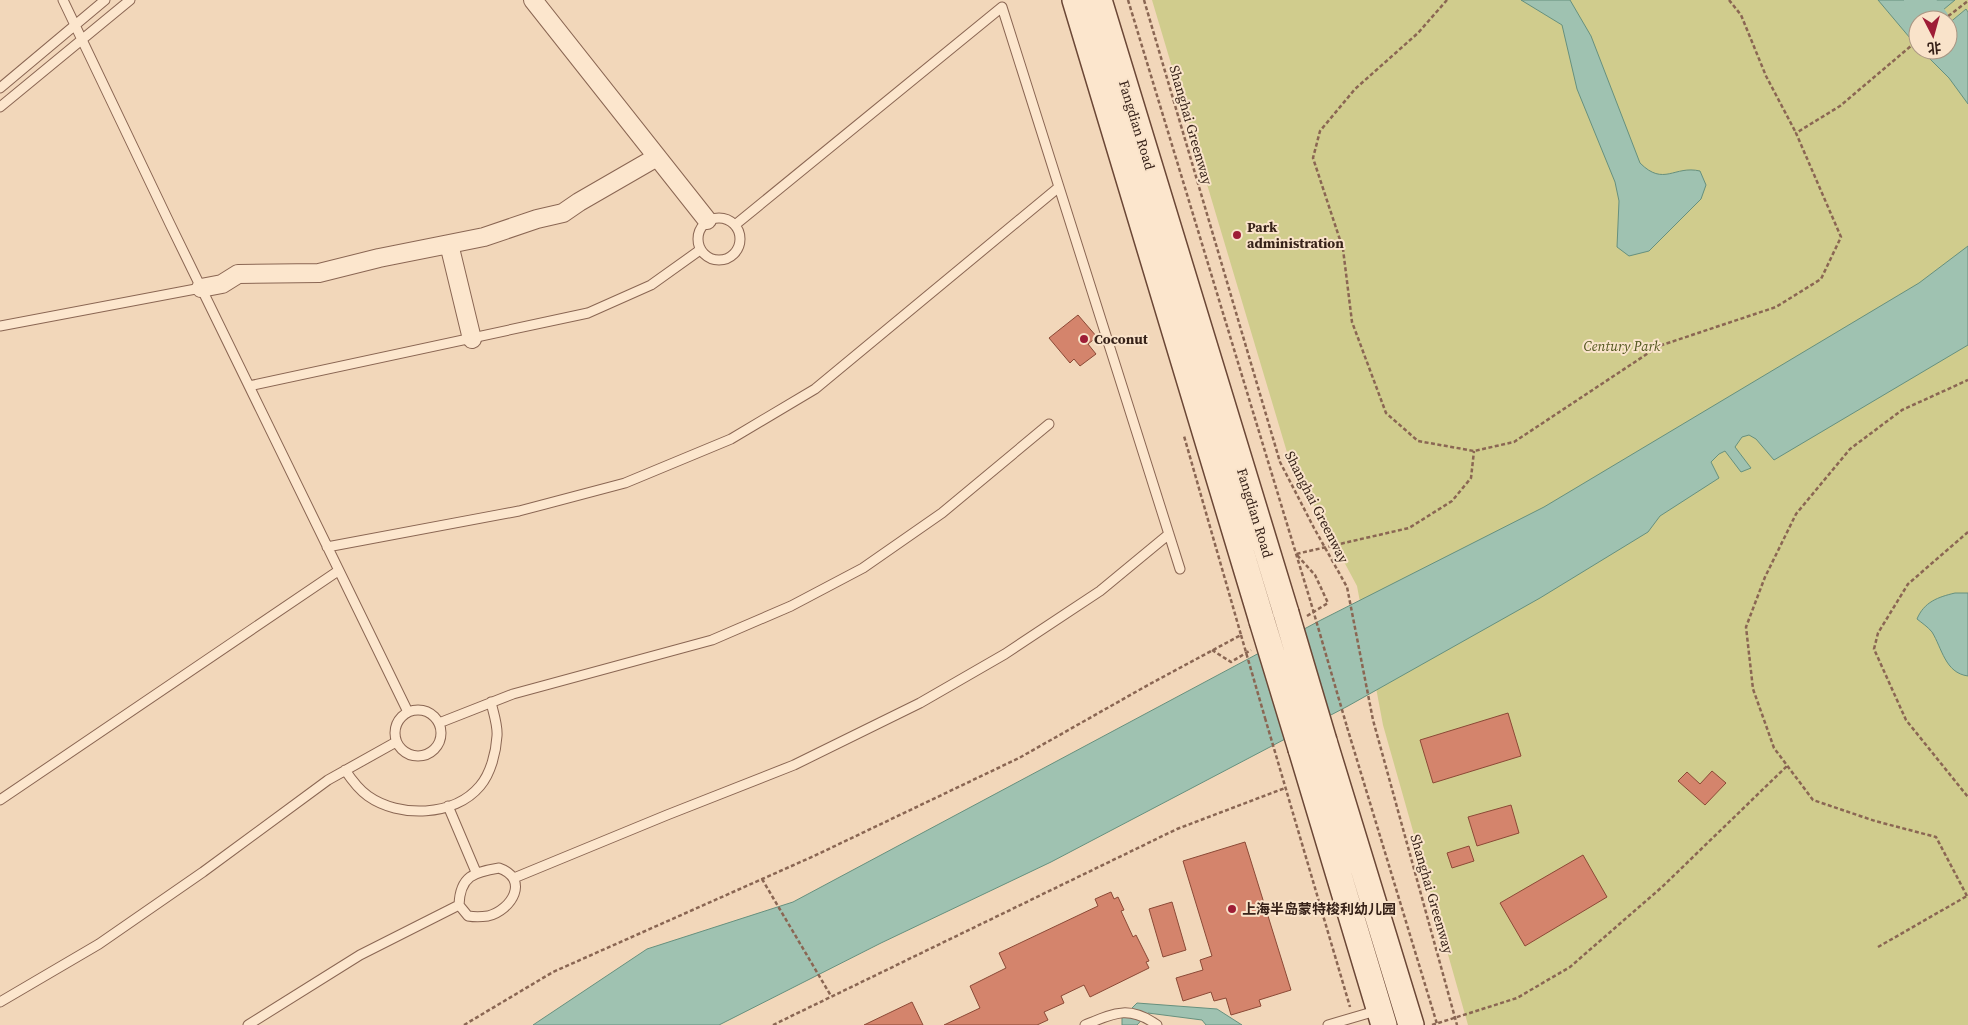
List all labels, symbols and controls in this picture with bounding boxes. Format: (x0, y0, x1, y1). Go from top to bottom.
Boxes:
north arrow (1908, 10, 1958, 60)
text: 北 (1926, 37, 1942, 59)
street label: Shanghai Greenway (1164, 63, 1218, 188)
street label: Fangdian Road (1114, 78, 1160, 172)
place label: Park administration (1247, 217, 1344, 253)
marker: Park administration (1231, 229, 1243, 241)
place label: Coconut (1094, 329, 1149, 349)
marker: Coconut (1078, 333, 1090, 345)
park label: Century Park (1584, 336, 1661, 356)
street label: Shanghai Greenway (1280, 447, 1354, 567)
street label: Fangdian Road (1232, 466, 1278, 560)
street label: Shanghai Greenway (1405, 832, 1459, 957)
place label: 上海半岛蒙特梭利幼儿园 (1242, 899, 1396, 919)
marker: 上海半岛蒙特梭利幼儿园 (1226, 903, 1238, 915)

